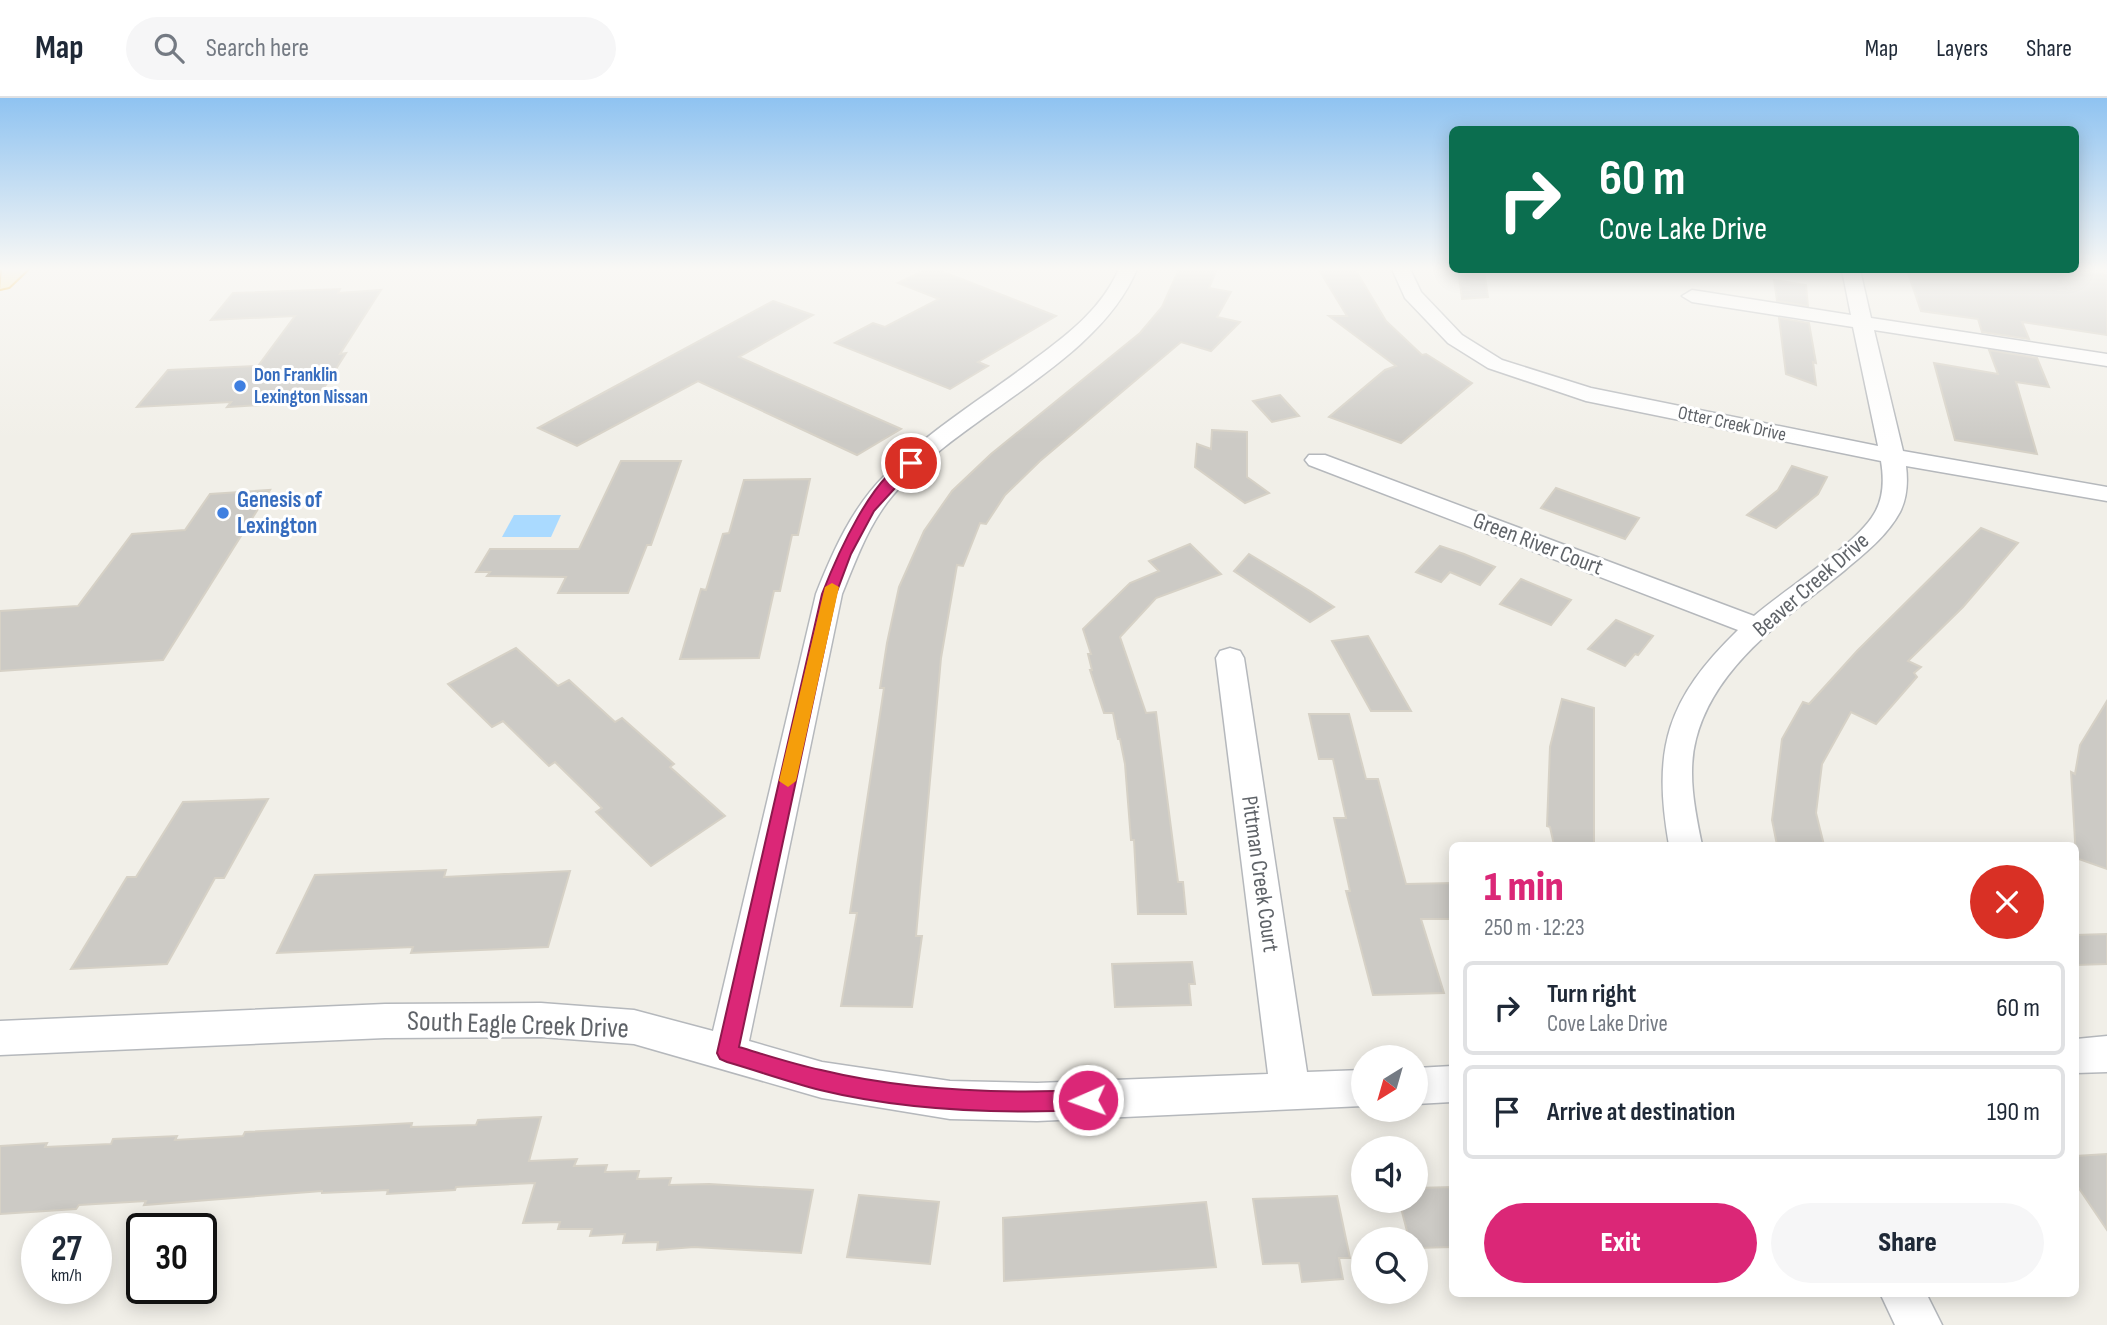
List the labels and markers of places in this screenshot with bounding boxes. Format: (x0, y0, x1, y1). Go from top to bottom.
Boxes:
place label: Don Franklin Lexington Nissan (254, 364, 368, 409)
marker: Don Franklin Lexington Nissan (232, 378, 248, 394)
pin (881, 433, 941, 493)
place label: Genesis of Lexington (237, 486, 323, 540)
marker: Genesis of Lexington (215, 505, 231, 521)

